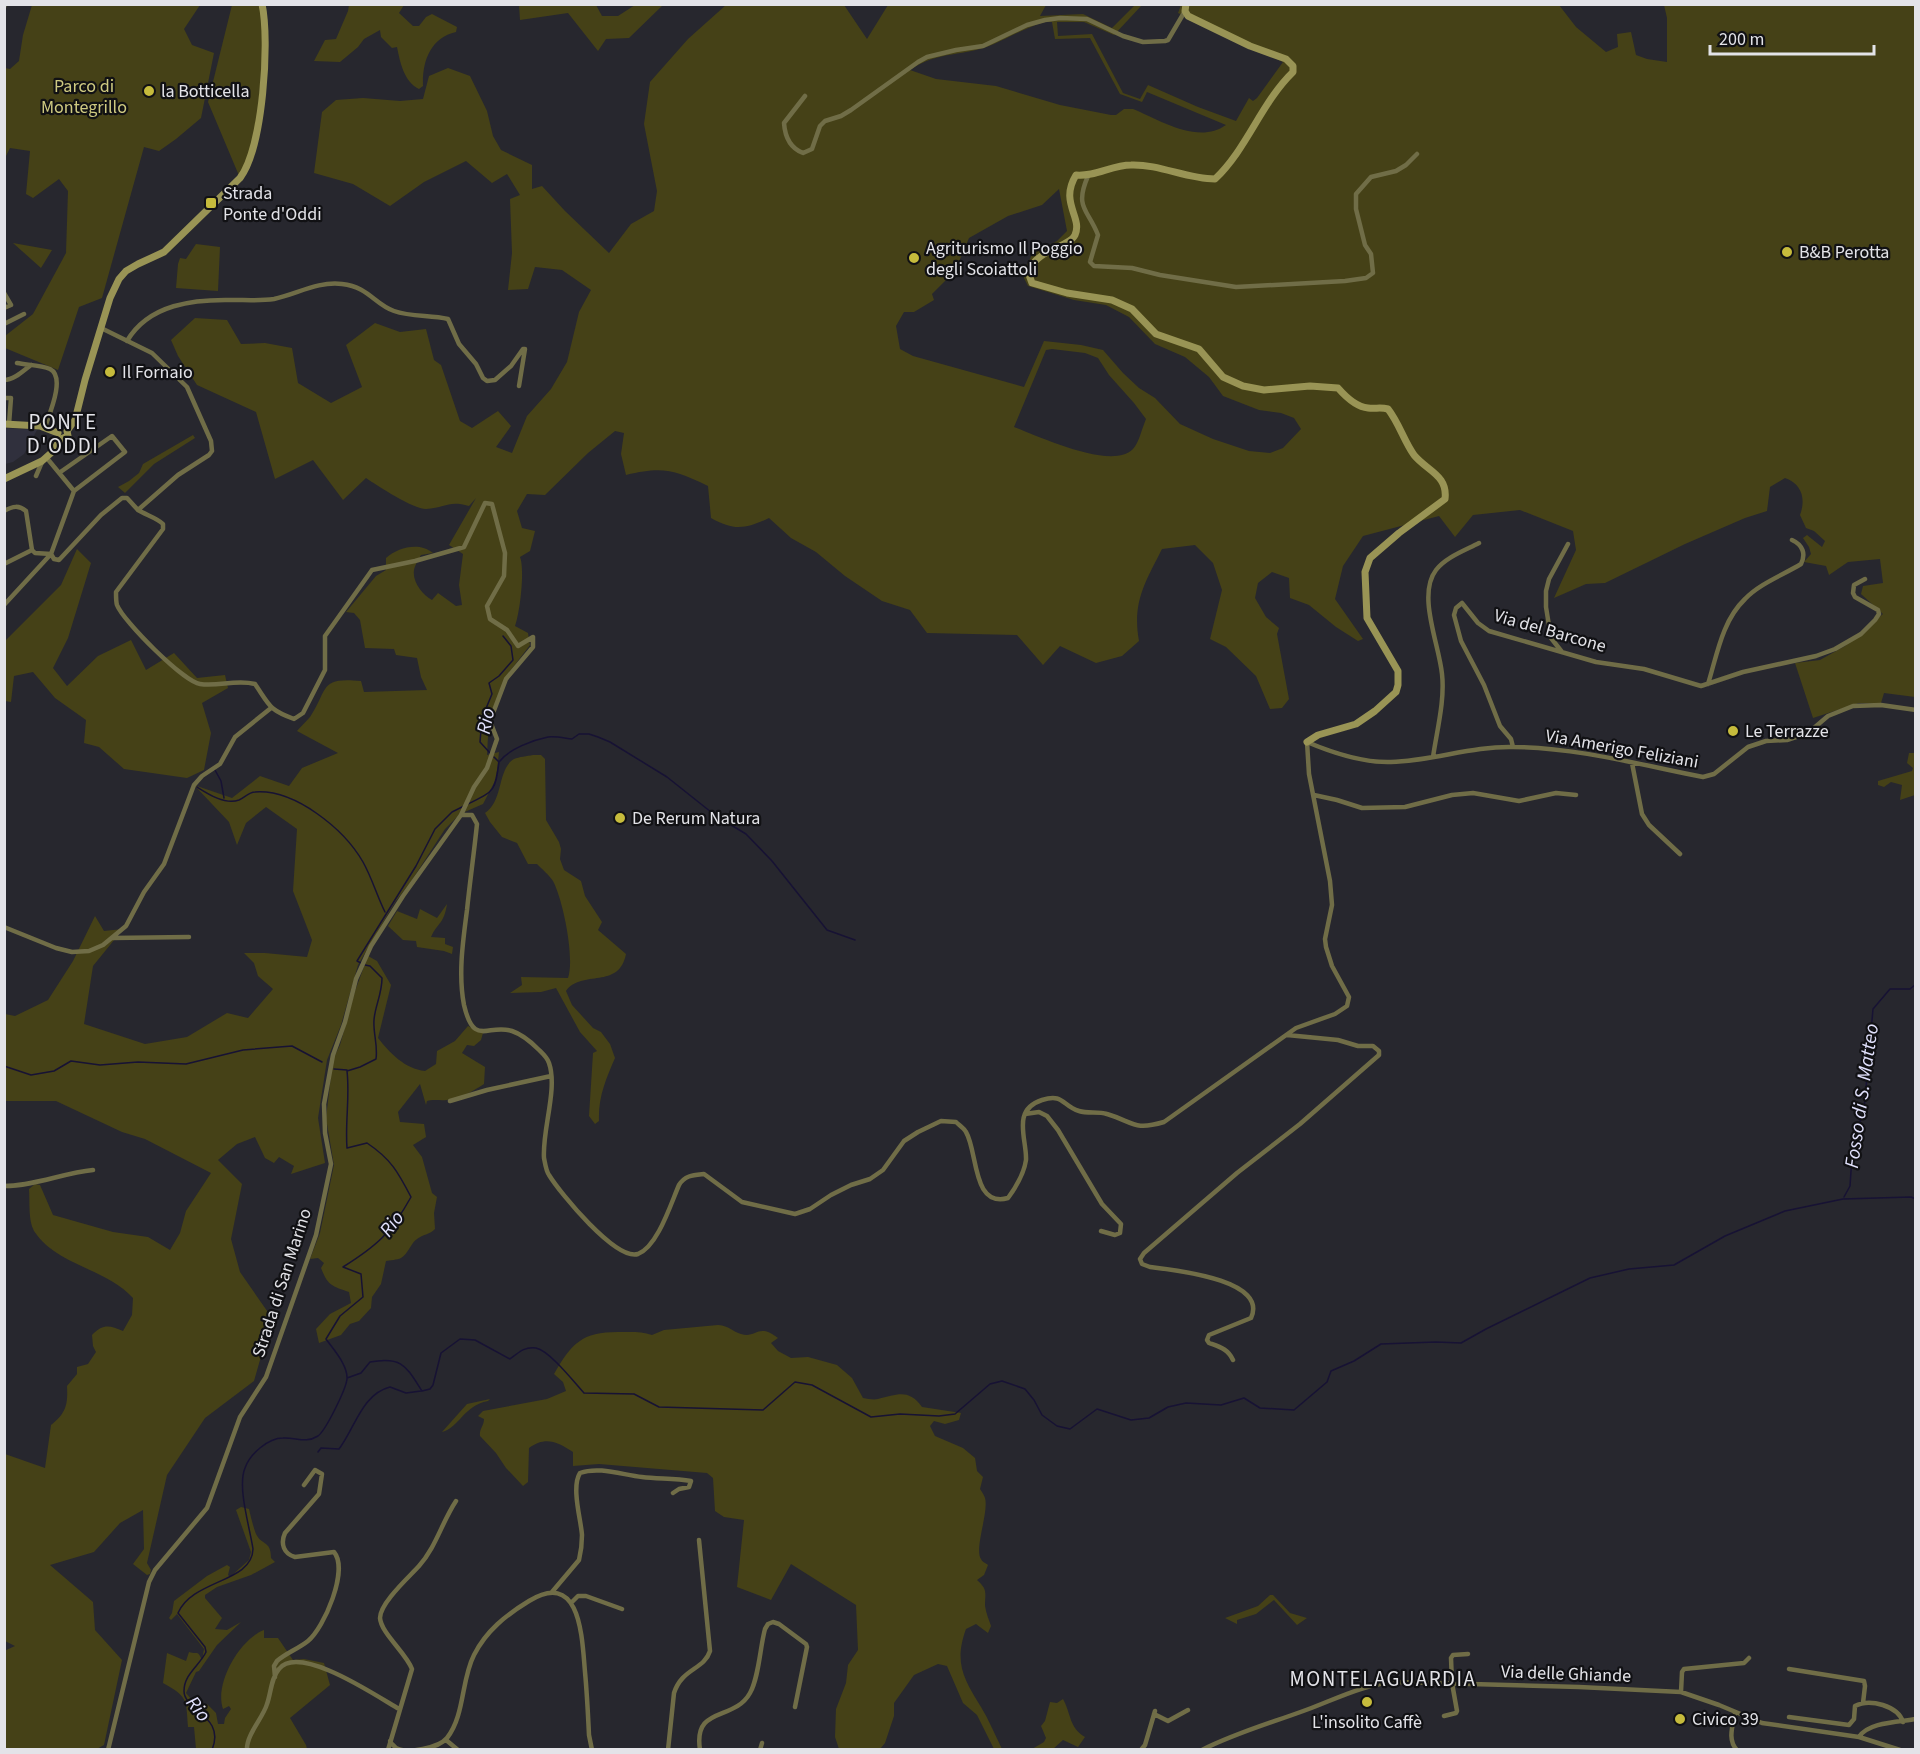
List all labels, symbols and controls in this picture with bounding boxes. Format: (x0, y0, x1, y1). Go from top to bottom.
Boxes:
scale bar (1710, 18, 1874, 56)
text: 200 m (1719, 27, 1764, 52)
park label: Parco di Montegrillo (41, 74, 127, 120)
place label: la Botticella (161, 79, 250, 104)
marker: la Botticella (142, 84, 156, 98)
place label: Strada Ponte d'Oddi (223, 181, 322, 227)
marker: Strada Ponte d'Oddi (204, 196, 218, 210)
place label: Agriturismo Il Poggio degli Scoiattoli (926, 236, 1083, 282)
place label: B&B Perotta (1799, 240, 1889, 265)
marker: B&B Perotta (1780, 245, 1794, 259)
marker: Agriturismo Il Poggio degli Scoiattoli (907, 251, 921, 265)
place label: Il Fornaio (122, 360, 193, 385)
marker: Il Fornaio (103, 365, 117, 379)
district label: PONTE D'ODDI (27, 407, 99, 461)
street label: Via del Barcone (1491, 603, 1609, 659)
water label: Rio (470, 706, 502, 736)
place label: Le Terrazze (1745, 719, 1829, 744)
street label: Via Amerigo Feliziani (1544, 723, 1700, 775)
marker: Le Terrazze (1726, 724, 1740, 738)
place label: De Rerum Natura (632, 806, 760, 831)
marker: De Rerum Natura (613, 811, 627, 825)
water label: Fosso di S. Matteo (1838, 1022, 1886, 1170)
street label: Strada di San Marino (246, 1205, 318, 1361)
water label: Rio (373, 1205, 411, 1243)
street label: Via delle Ghiande (1501, 1659, 1632, 1689)
district label: MONTELAGUARDIA (1290, 1664, 1476, 1694)
water label: Rio (179, 1690, 217, 1728)
marker: L'insolito Caffè (1360, 1695, 1374, 1709)
place label: Civico 39 (1692, 1707, 1759, 1732)
place label: L'insolito Caffè (1312, 1710, 1422, 1735)
marker: Civico 39 (1673, 1712, 1687, 1726)

